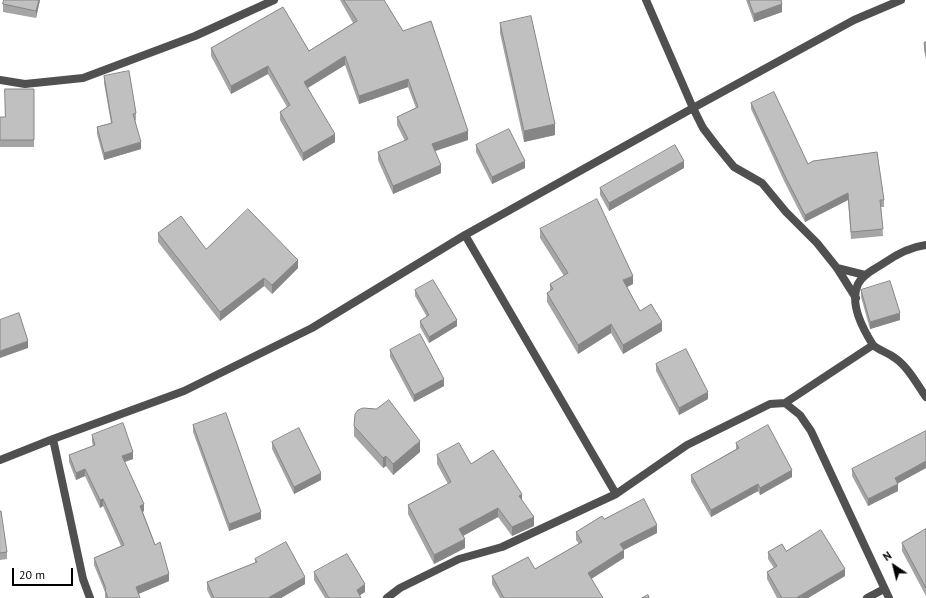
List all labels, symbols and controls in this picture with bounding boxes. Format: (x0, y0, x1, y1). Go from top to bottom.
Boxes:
north arrow (874, 546, 914, 586)
text: N (880, 548, 894, 564)
scale bar (14, 560, 75, 586)
text: 20 m (19, 567, 45, 582)

